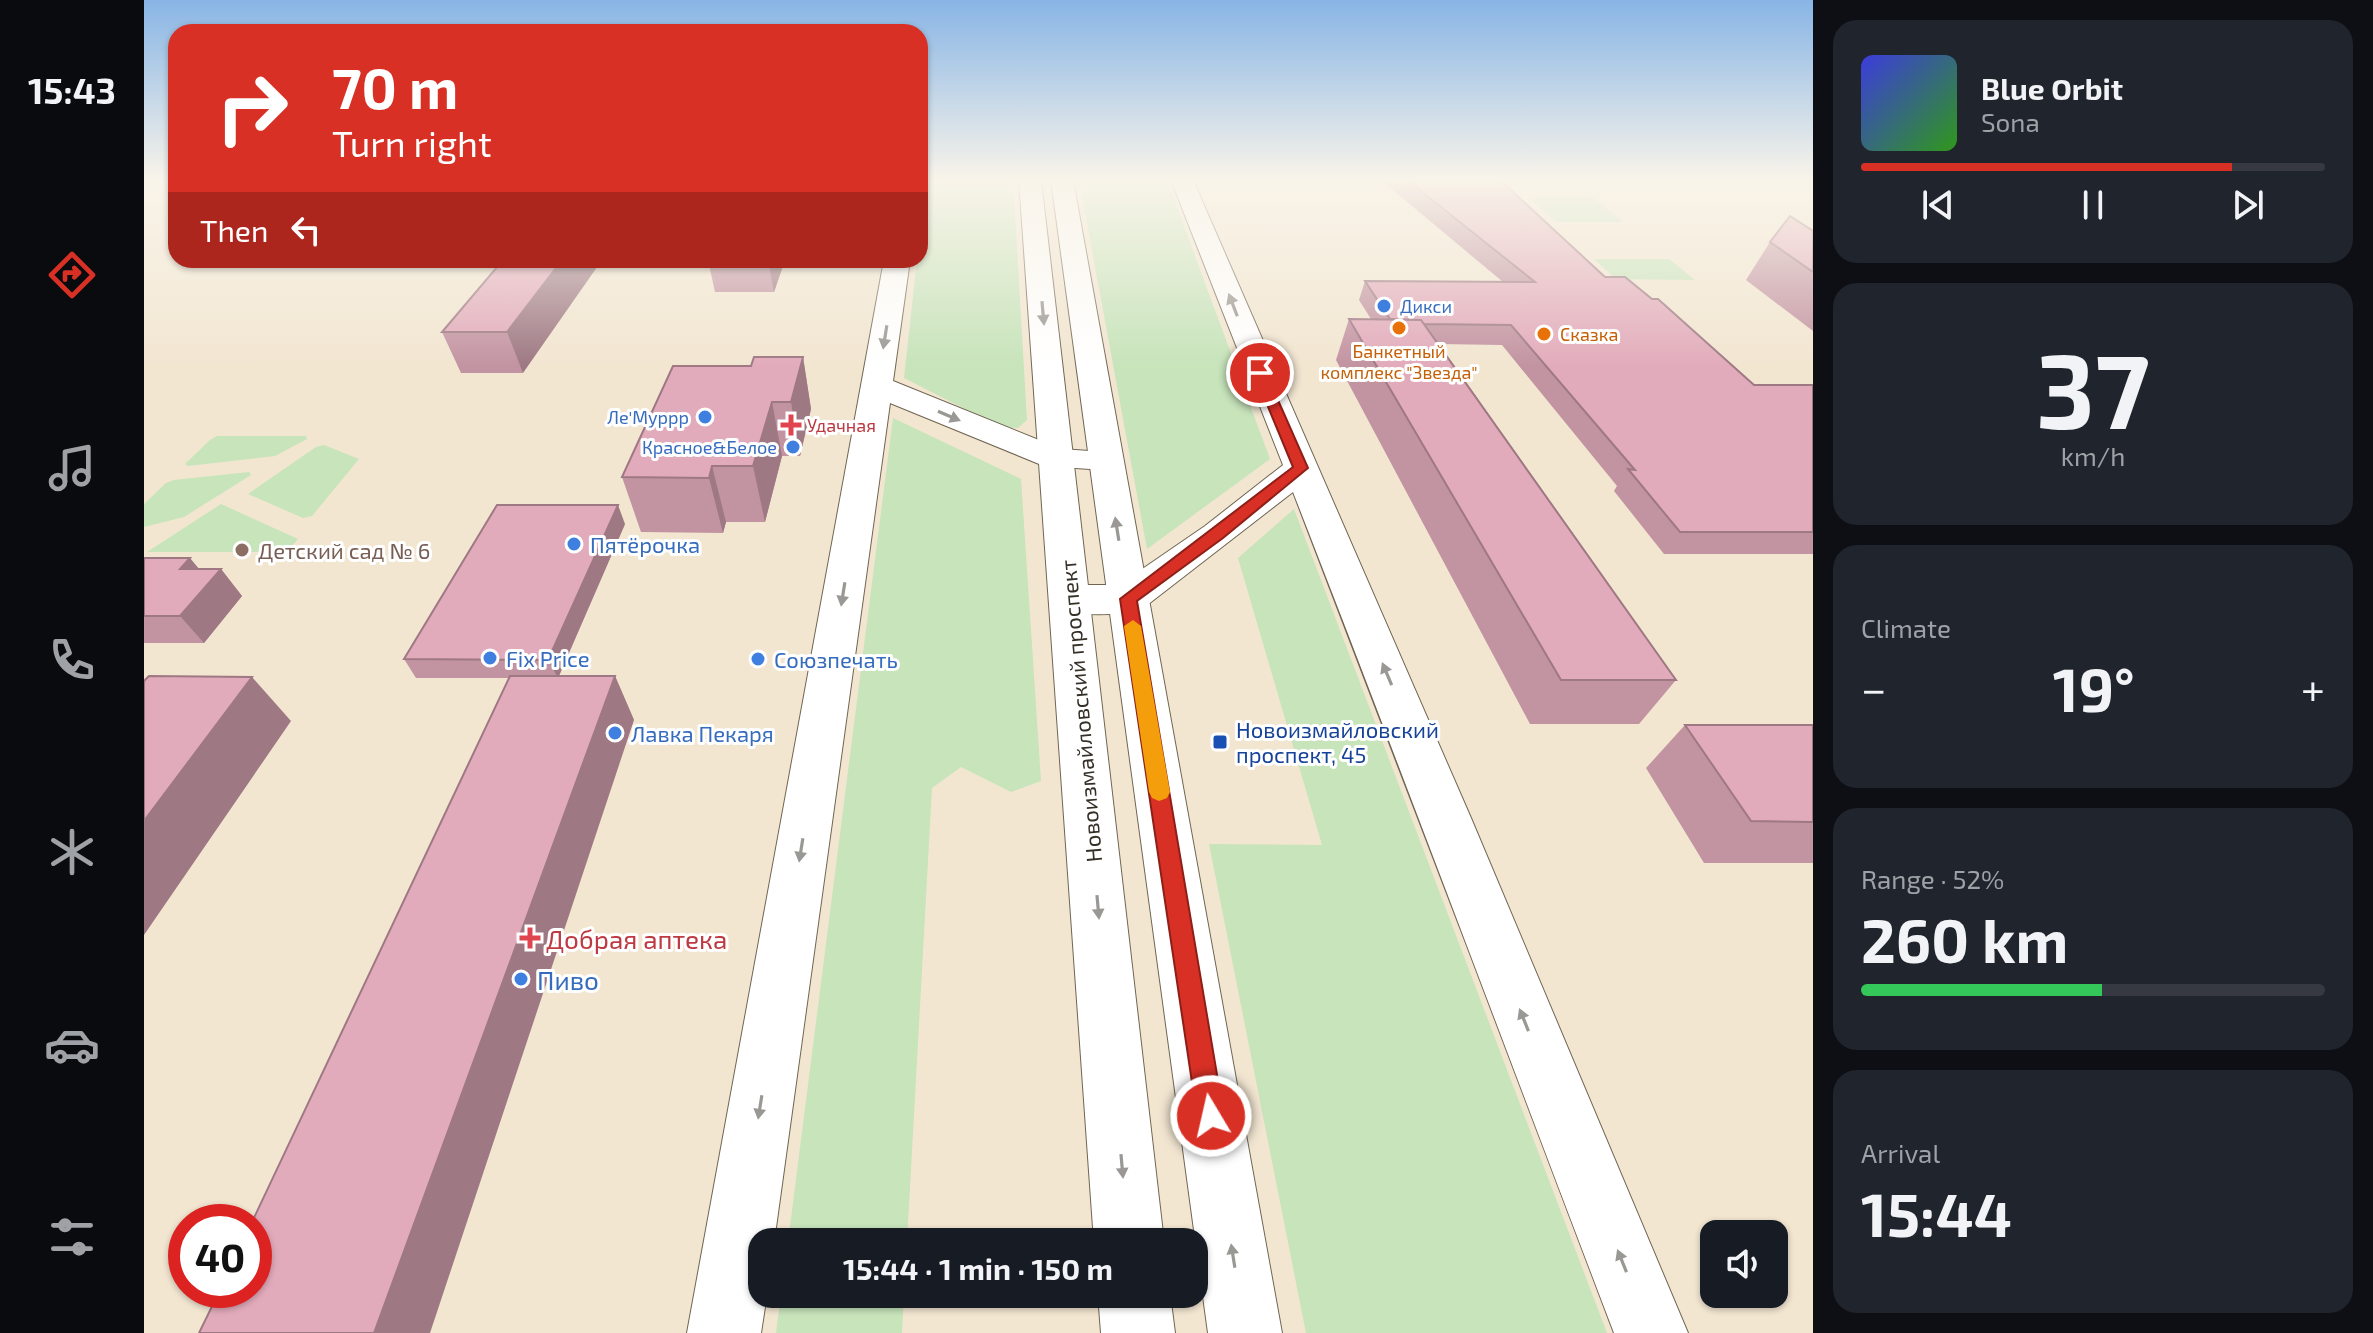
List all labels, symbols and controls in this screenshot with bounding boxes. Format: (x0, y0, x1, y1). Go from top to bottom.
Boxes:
text: 70 m (332, 53, 458, 120)
icon: right (200, 56, 304, 160)
text: 15:43 (28, 68, 116, 111)
text: Blue Orbit (1981, 70, 2123, 106)
text: Sona (1981, 106, 2040, 137)
text: Turn right (332, 121, 492, 164)
icon: previous (1916, 183, 1960, 227)
icon: pause (2071, 183, 2115, 227)
icon: next (2226, 183, 2270, 227)
icon: left (284, 208, 328, 252)
text: Then (200, 212, 268, 248)
icon: directions (44, 247, 100, 303)
one-way arrow (1226, 293, 1239, 317)
place label: Дикси (1400, 295, 1452, 317)
marker: Дикси (1375, 297, 1393, 315)
one-way arrow (1036, 301, 1049, 326)
marker: Банкетный комплекс "Звезда" (1390, 319, 1408, 337)
place label: Сказка (1560, 323, 1618, 345)
one-way arrow (878, 325, 891, 350)
marker: Сказка (1535, 325, 1553, 343)
text: 37 (2036, 325, 2150, 450)
pin (1226, 339, 1294, 407)
place label: Банкетный комплекс "Звезда" (1320, 340, 1478, 383)
icon: arrive (1238, 351, 1282, 395)
place label: Ле'Муррр (607, 406, 689, 428)
marker: Ле'Муррр (696, 408, 714, 426)
one-way arrow (937, 410, 961, 423)
place label: Удачная (807, 414, 876, 436)
marker: Удачная (782, 416, 800, 434)
place label: Красное&Белое (642, 436, 777, 458)
marker: Красное&Белое (784, 438, 802, 456)
icon: music (44, 440, 100, 496)
text: km/h (2061, 440, 2125, 471)
one-way arrow (1110, 516, 1123, 541)
place label: Пятёрочка (590, 531, 700, 557)
marker: Пятёрочка (565, 535, 583, 553)
place label: Детский сад № 6 (258, 537, 430, 563)
marker: Детский сад № 6 (233, 541, 251, 559)
street label: Новоизмайловский проспект (1054, 558, 1106, 863)
one-way arrow (836, 582, 849, 607)
text: Climate (1861, 612, 1951, 643)
icon: phone (44, 632, 100, 688)
place label: Fix Price (506, 645, 590, 671)
place label: Союзпечать (774, 646, 898, 672)
marker: Fix Price (481, 649, 499, 667)
marker: Союзпечать (749, 650, 767, 668)
text: 19° (2053, 652, 2135, 724)
text: − (1861, 661, 1887, 714)
text: + (2301, 661, 2325, 714)
one-way arrow (1380, 662, 1393, 686)
place label: Новоизмайловский проспект, 45 (1236, 716, 1439, 767)
place label: Лавка Пекаря (631, 720, 774, 746)
marker: Лавка Пекаря (606, 724, 624, 742)
marker: Новоизмайловский проспект, 45 (1211, 733, 1229, 751)
icon: climate (44, 824, 100, 880)
one-way arrow (795, 838, 807, 863)
text: Range · 52% (1861, 863, 2004, 894)
one-way arrow (1092, 895, 1105, 920)
text: 260 km (1861, 903, 2068, 975)
place label: Добрая аптека (546, 923, 727, 954)
marker: Добрая аптека (521, 929, 539, 947)
place label: Пиво (537, 964, 599, 995)
marker: Пиво (512, 970, 530, 988)
one-way arrow (1517, 1008, 1530, 1032)
icon: car (44, 1017, 100, 1073)
position arrow (1169, 1074, 1253, 1158)
one-way arrow (753, 1095, 766, 1120)
text: Arrival (1861, 1137, 1940, 1168)
one-way arrow (1116, 1154, 1129, 1179)
text: 15:44 (1861, 1177, 2012, 1249)
speed limit sign: 40 (168, 1204, 272, 1308)
icon: filters (44, 1209, 100, 1265)
map controls (1700, 1220, 1788, 1308)
button: sound (1700, 1220, 1788, 1308)
one-way arrow (1226, 1243, 1239, 1268)
one-way arrow (1615, 1249, 1628, 1273)
text: 15:44 · 1 min · 150 m (843, 1250, 1113, 1286)

